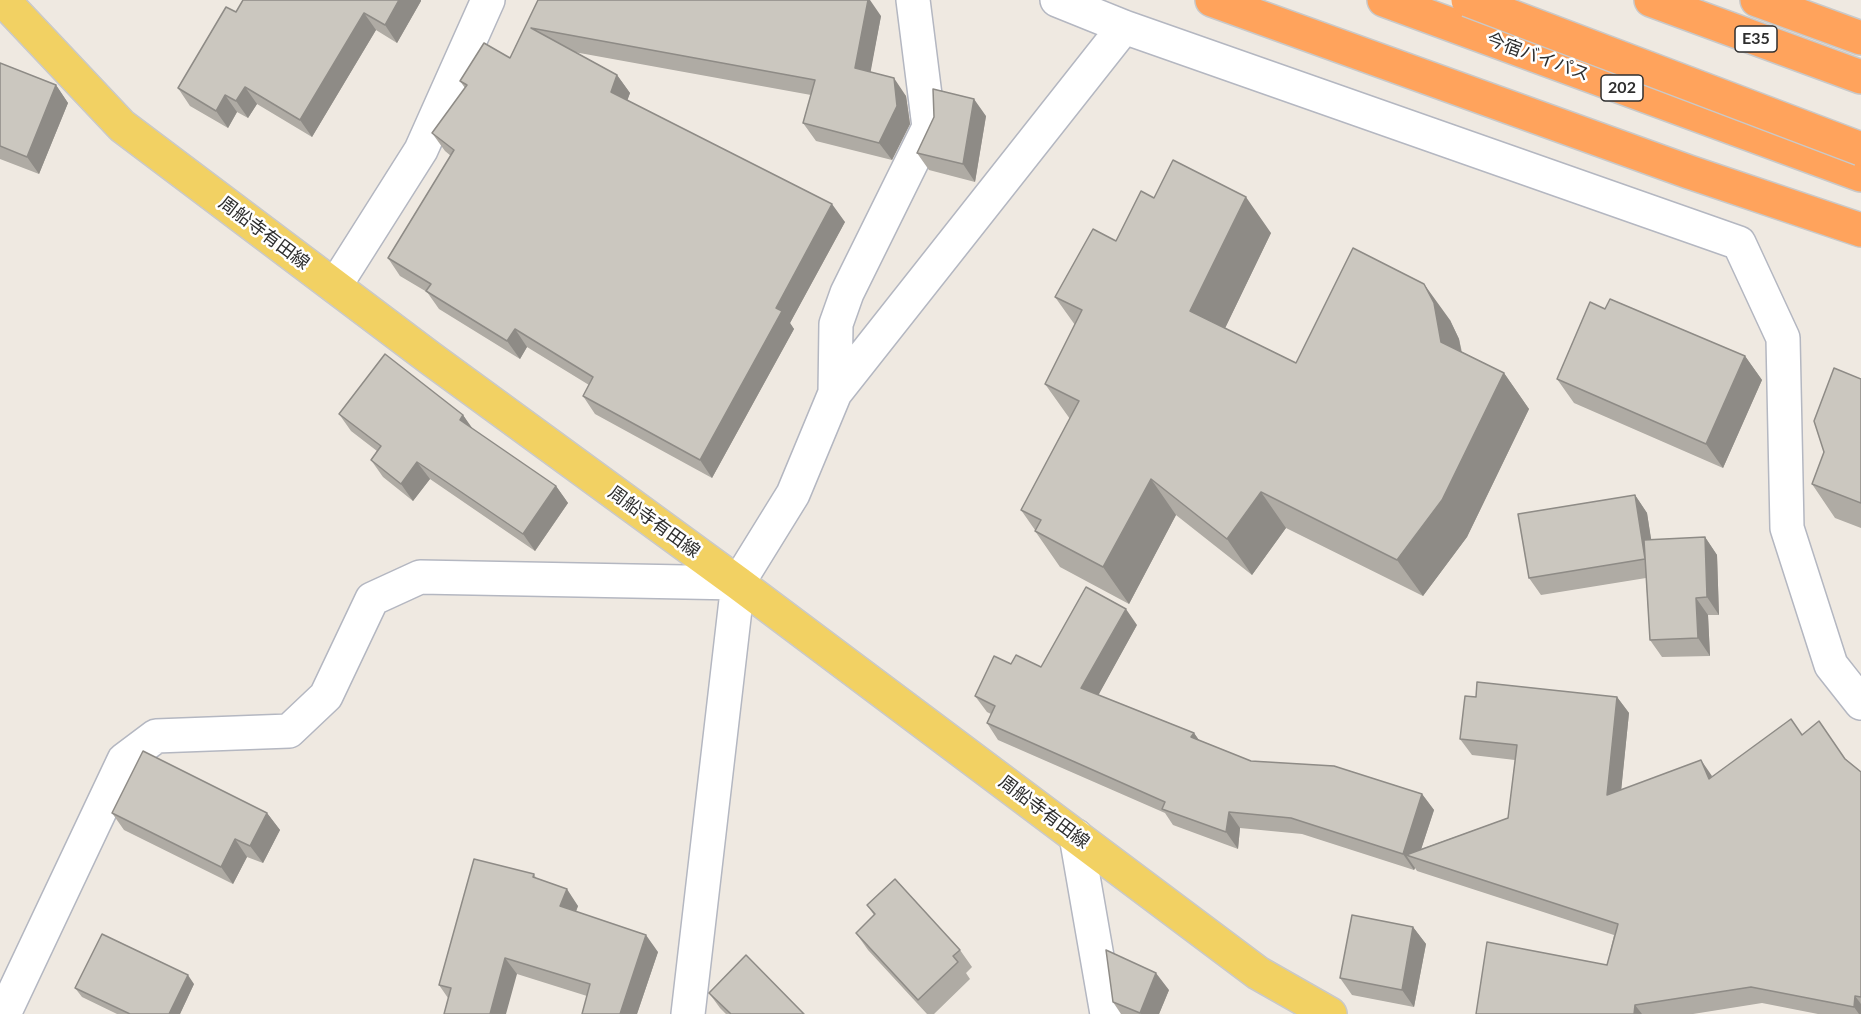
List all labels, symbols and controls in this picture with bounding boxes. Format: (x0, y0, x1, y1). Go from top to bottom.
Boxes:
road number: E35 (1735, 26, 1777, 52)
street label: 今宿バイパス (1484, 28, 1592, 86)
road number: 202 (1601, 75, 1643, 101)
street label: 周船寺有田線 (214, 192, 314, 274)
street label: 周船寺有田線 (604, 482, 704, 562)
street label: 周船寺有田線 (994, 771, 1094, 853)

